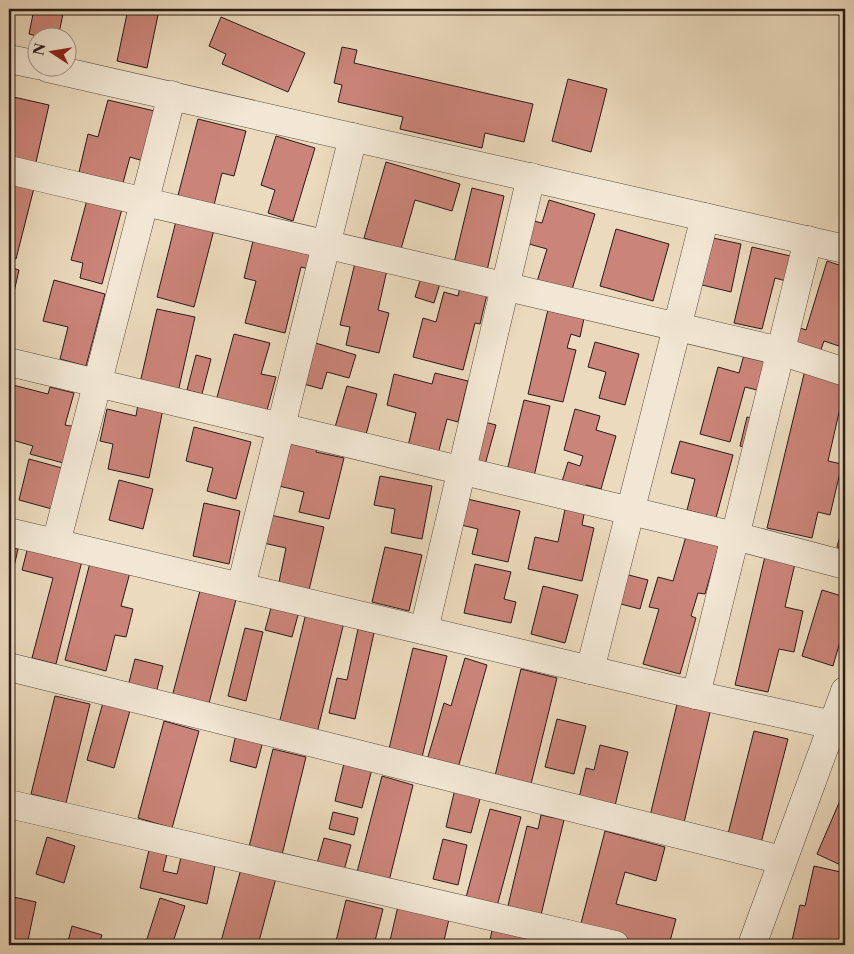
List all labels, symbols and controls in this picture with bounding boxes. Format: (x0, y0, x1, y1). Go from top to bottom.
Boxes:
north arrow (28, 28, 78, 78)
text: N (29, 41, 49, 57)

